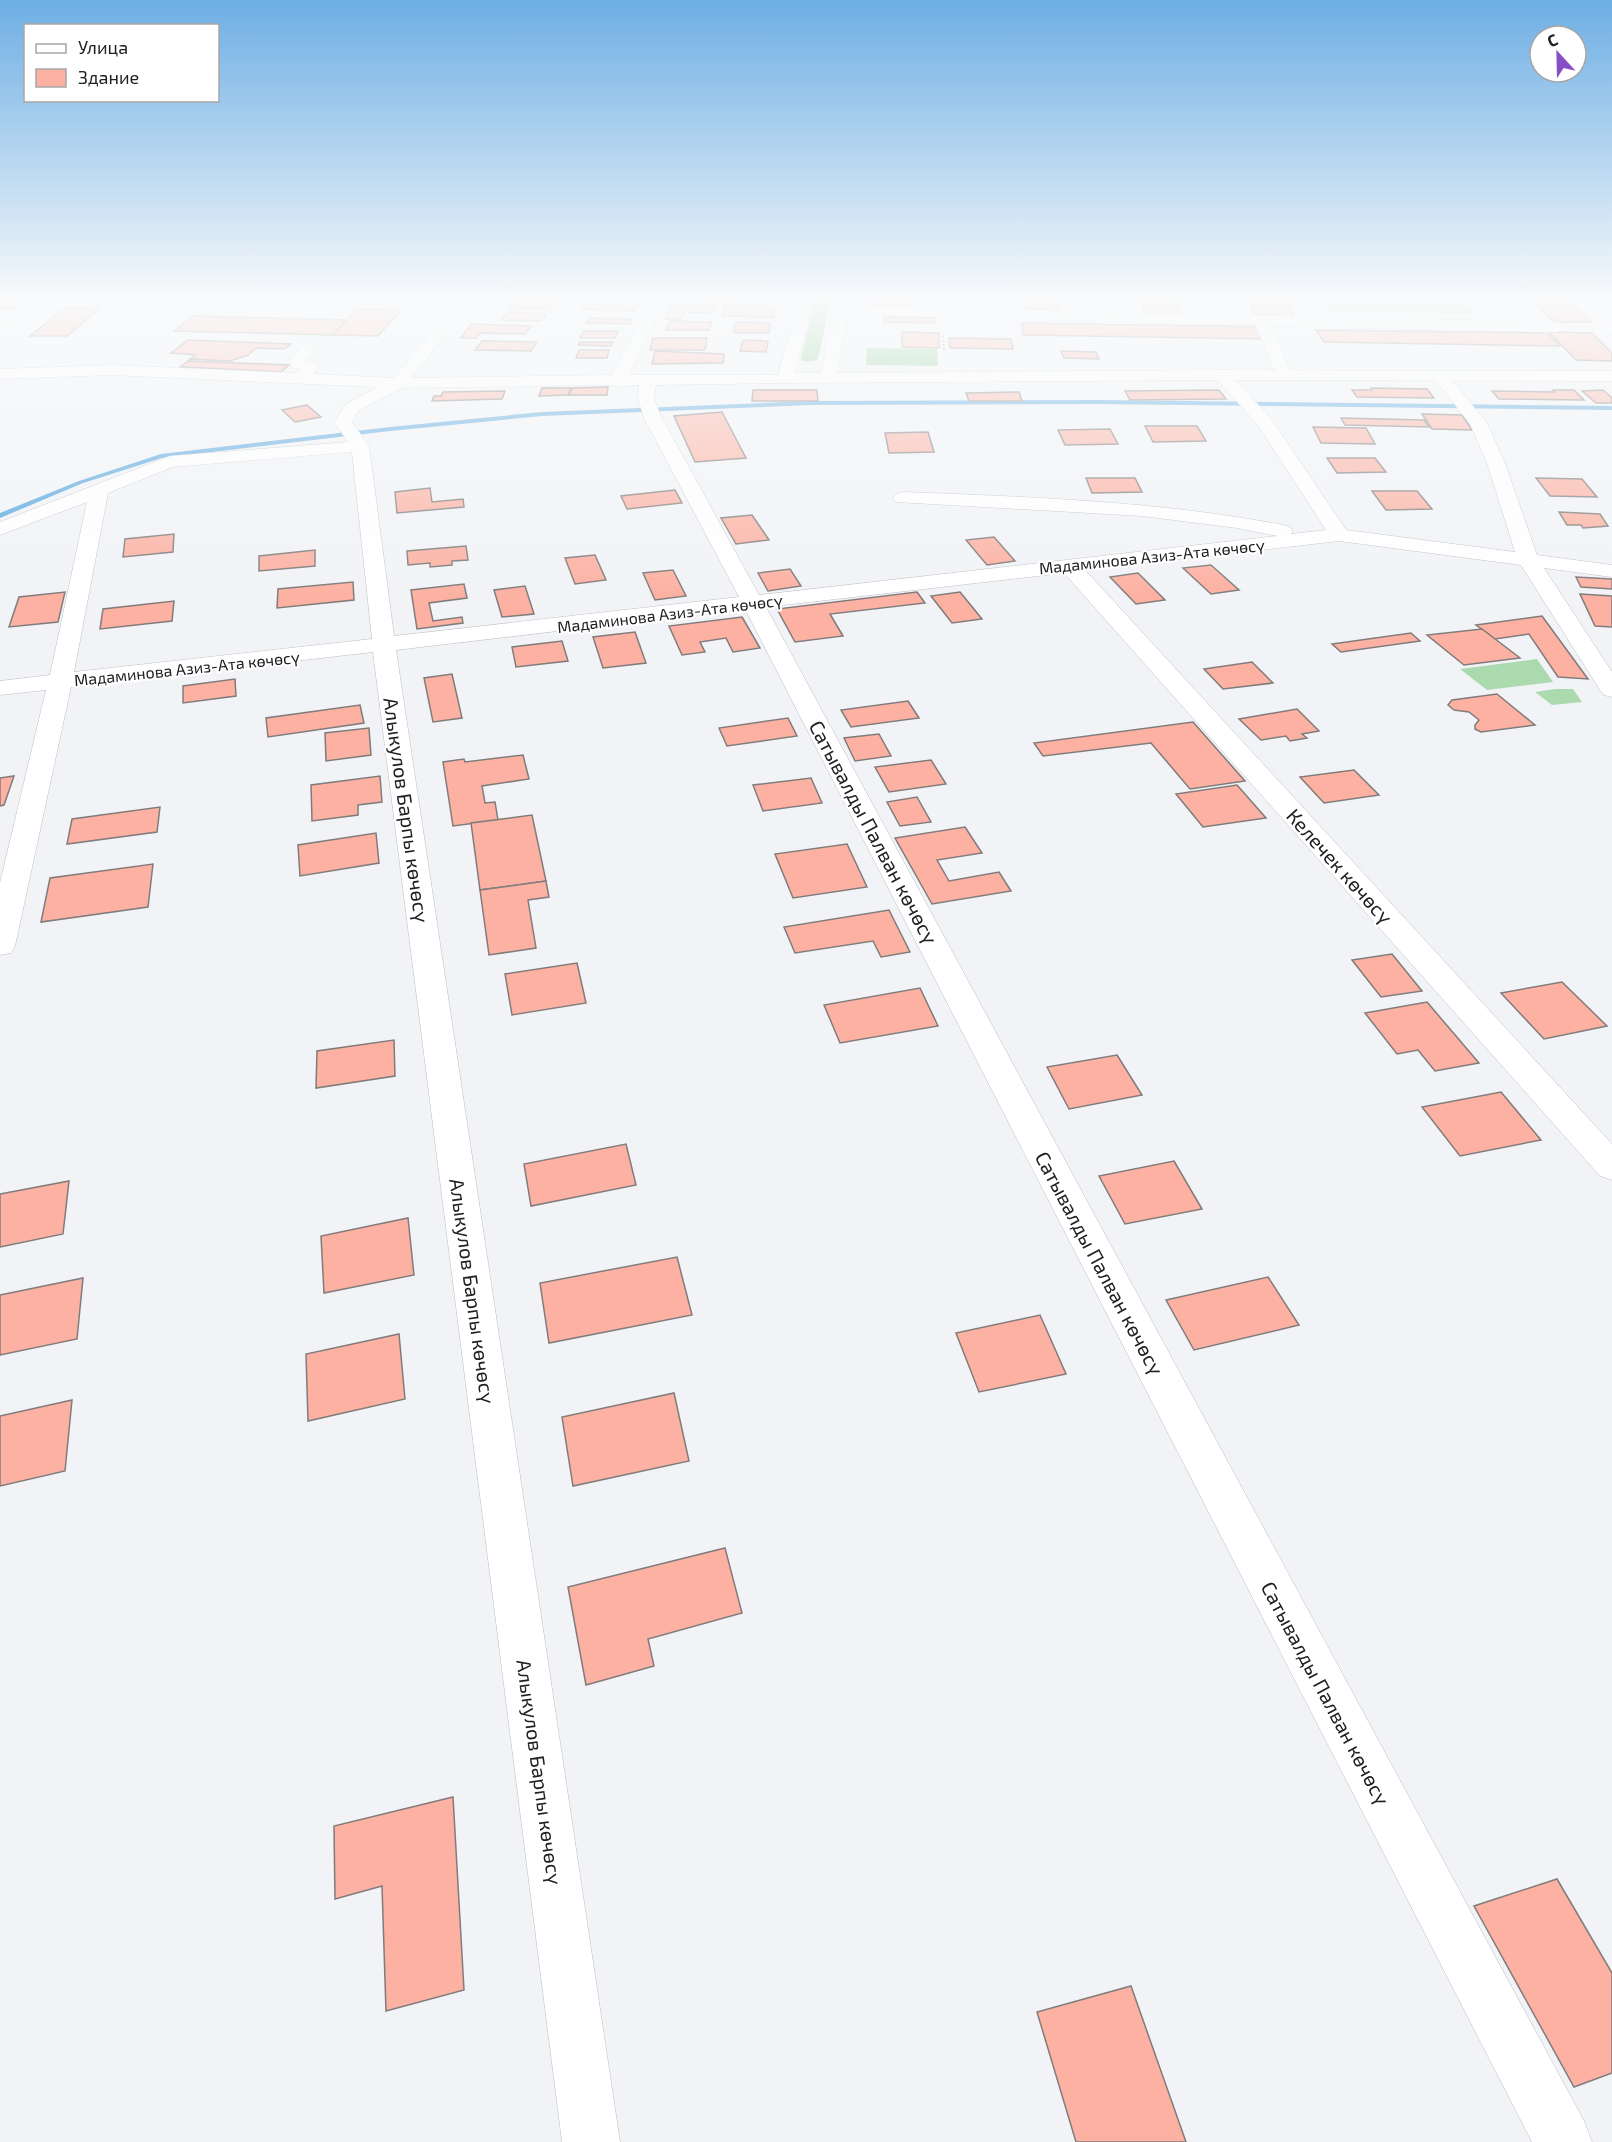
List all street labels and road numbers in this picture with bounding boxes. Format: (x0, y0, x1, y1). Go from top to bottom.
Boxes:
street label: Мадаминова Азиз-Ата көчөсү (1038, 535, 1267, 577)
street label: Мадаминова Азиз-Ата көчөсү (556, 590, 785, 636)
street label: Мадаминова Азиз-Ата көчөсү (73, 647, 302, 689)
street label: Алыкулов Барпы көчөсү (378, 696, 435, 925)
street label: Сатывалды Палван көчөсү (805, 716, 943, 948)
street label: Келечек көчөсү (1282, 803, 1398, 929)
street label: Сатывалды Палван көчөсү (1031, 1147, 1169, 1379)
street label: Алыкулов Барпы көчөсү (444, 1177, 501, 1406)
street label: Сатывалды Палван көчөсү (1257, 1577, 1395, 1809)
street label: Алыкулов Барпы көчөсү (511, 1658, 568, 1887)

